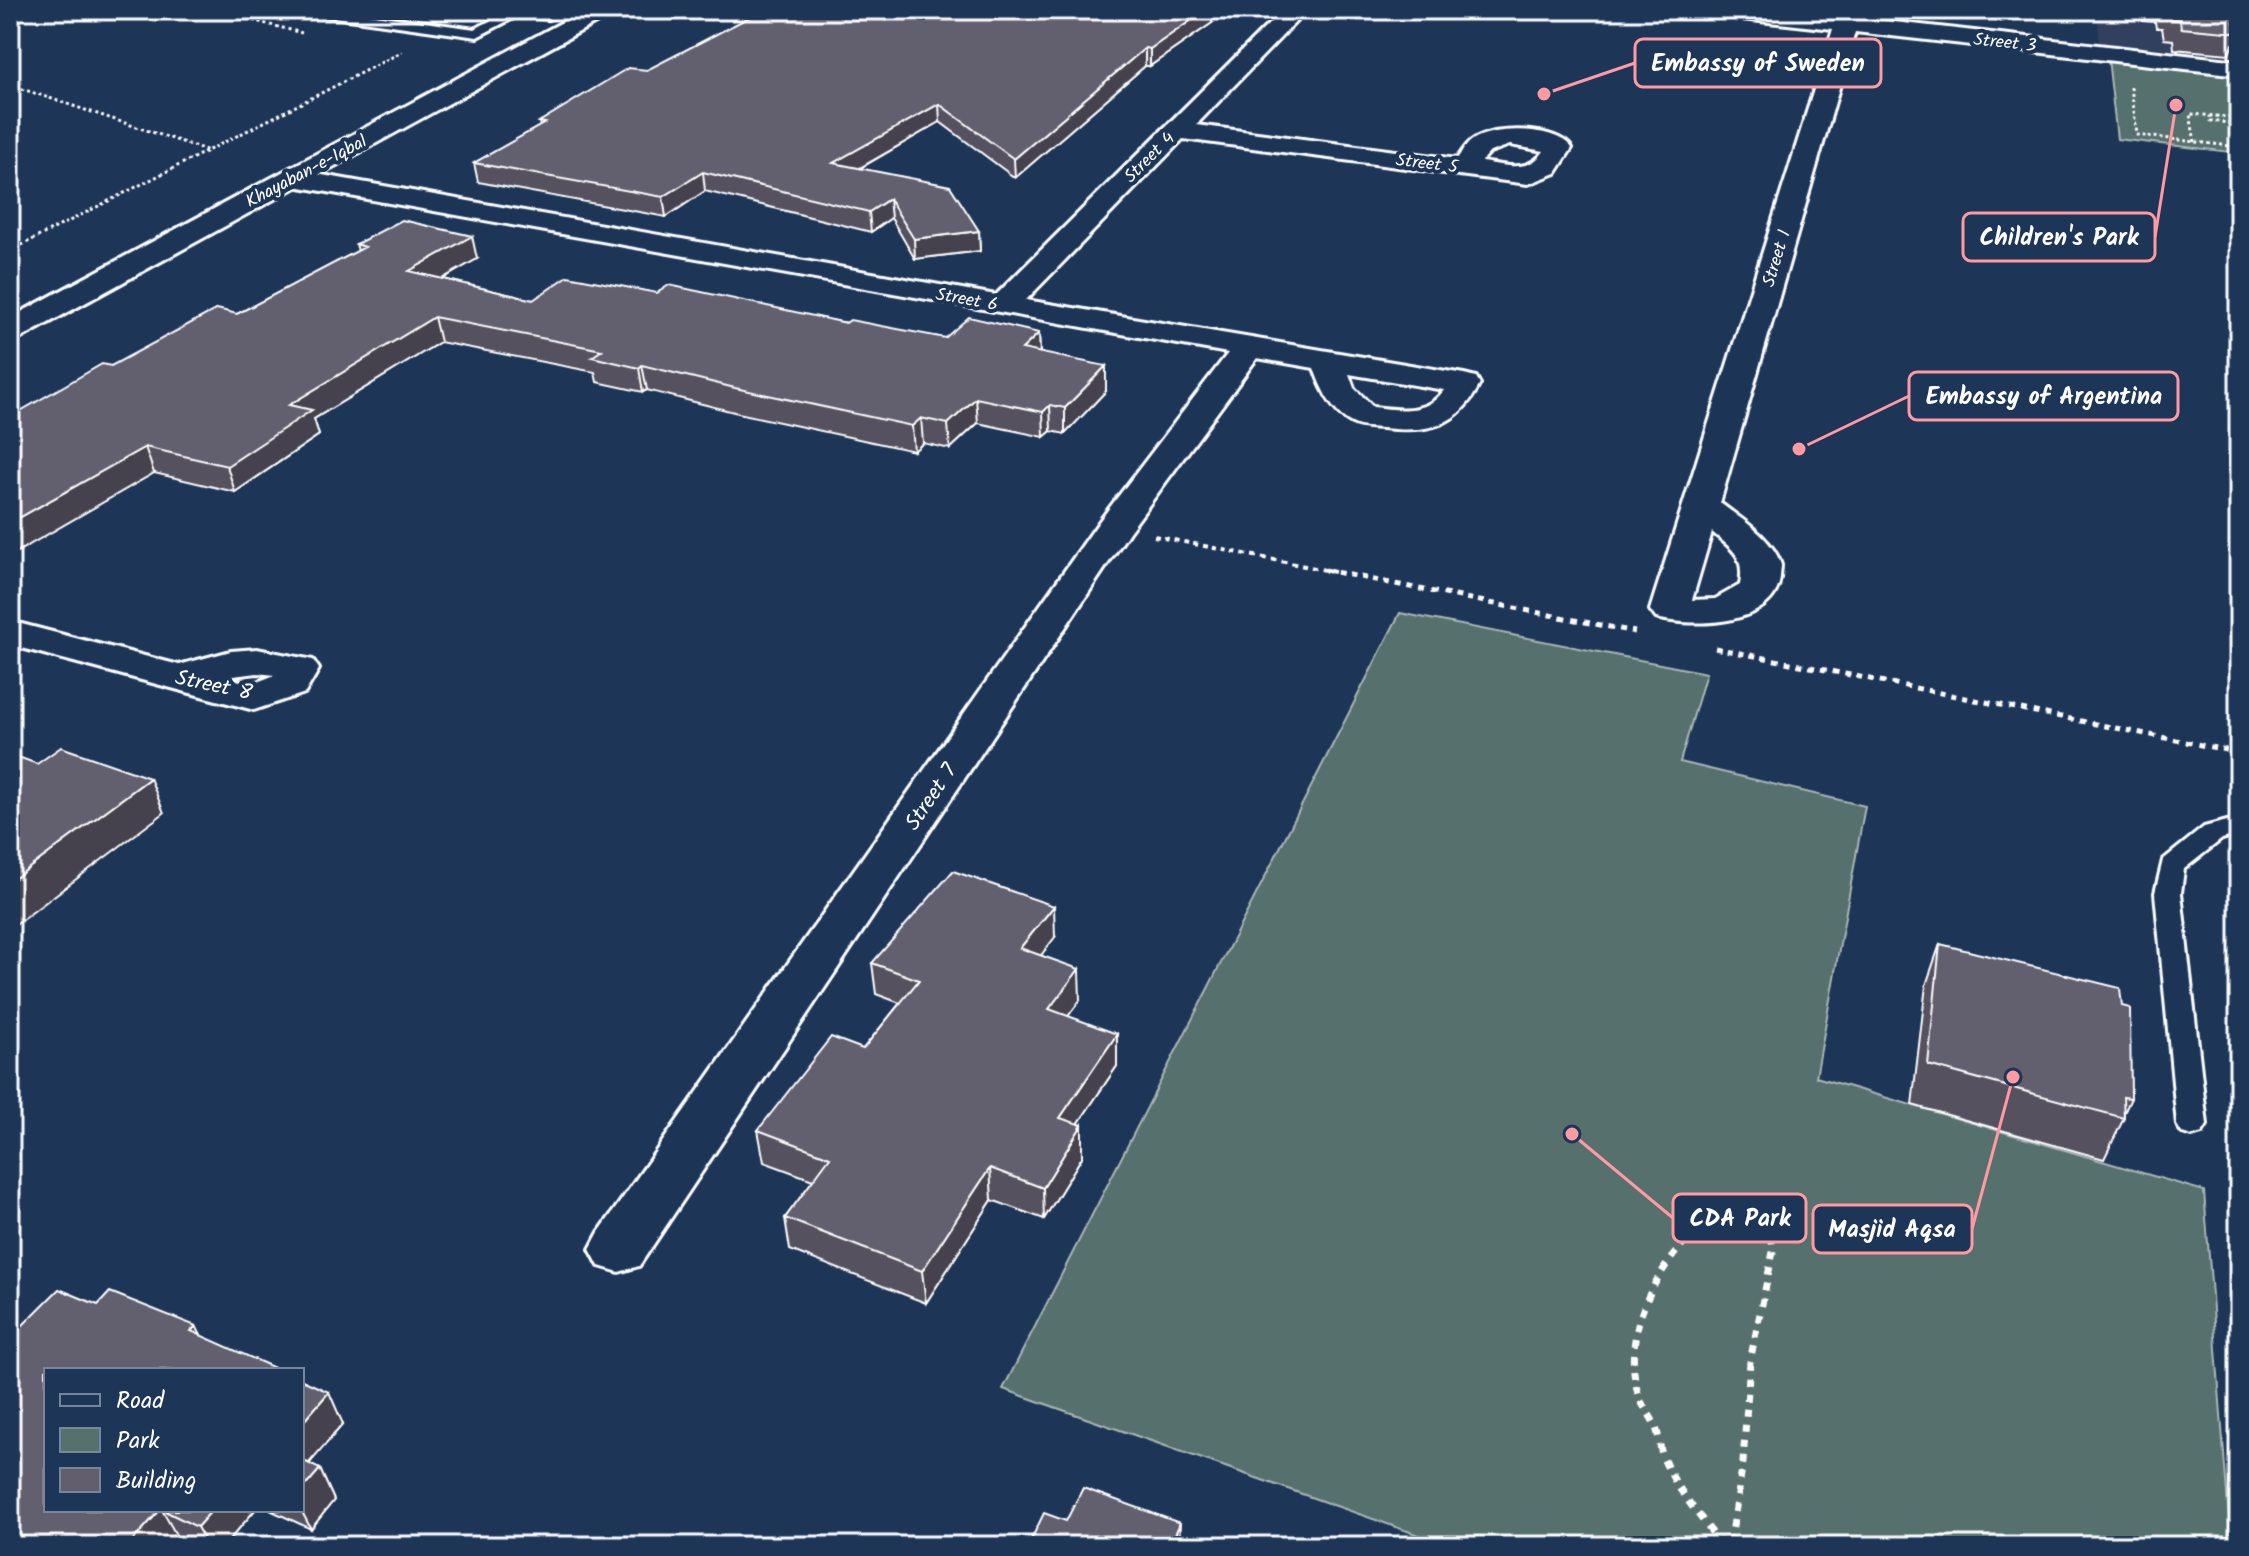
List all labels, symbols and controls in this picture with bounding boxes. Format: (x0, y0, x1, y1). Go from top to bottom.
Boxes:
street label: Street 3 (1972, 26, 2038, 61)
callout: Embassy of Sweden (1635, 39, 1881, 87)
text: Embassy of Sweden (1651, 45, 1865, 84)
street label: Street 4 (1118, 126, 1183, 191)
street label: Khayaban-e-Iqbal (241, 128, 373, 217)
street label: Street 5 (1394, 146, 1461, 183)
callout: Children's Park (1963, 213, 2155, 261)
text: Children's Park (1979, 219, 2140, 258)
street label: Street 1 (1755, 226, 1800, 291)
street label: Street 6 (933, 281, 1000, 320)
callout: Embassy of Argentina (1909, 372, 2178, 420)
text: Embassy of Argentina (1926, 378, 2162, 417)
street label: Street 8 (172, 661, 256, 712)
street label: Street 7 (897, 756, 968, 838)
callout: CDA Park (1673, 1194, 1806, 1242)
text: CDA Park (1689, 1200, 1792, 1239)
callout: Masjid Aqsa (1813, 1205, 1972, 1253)
text: Masjid Aqsa (1828, 1211, 1956, 1250)
legend (44, 1368, 304, 1512)
text: Road (116, 1382, 165, 1421)
text: Park (116, 1422, 160, 1461)
text: Building (116, 1462, 196, 1501)

